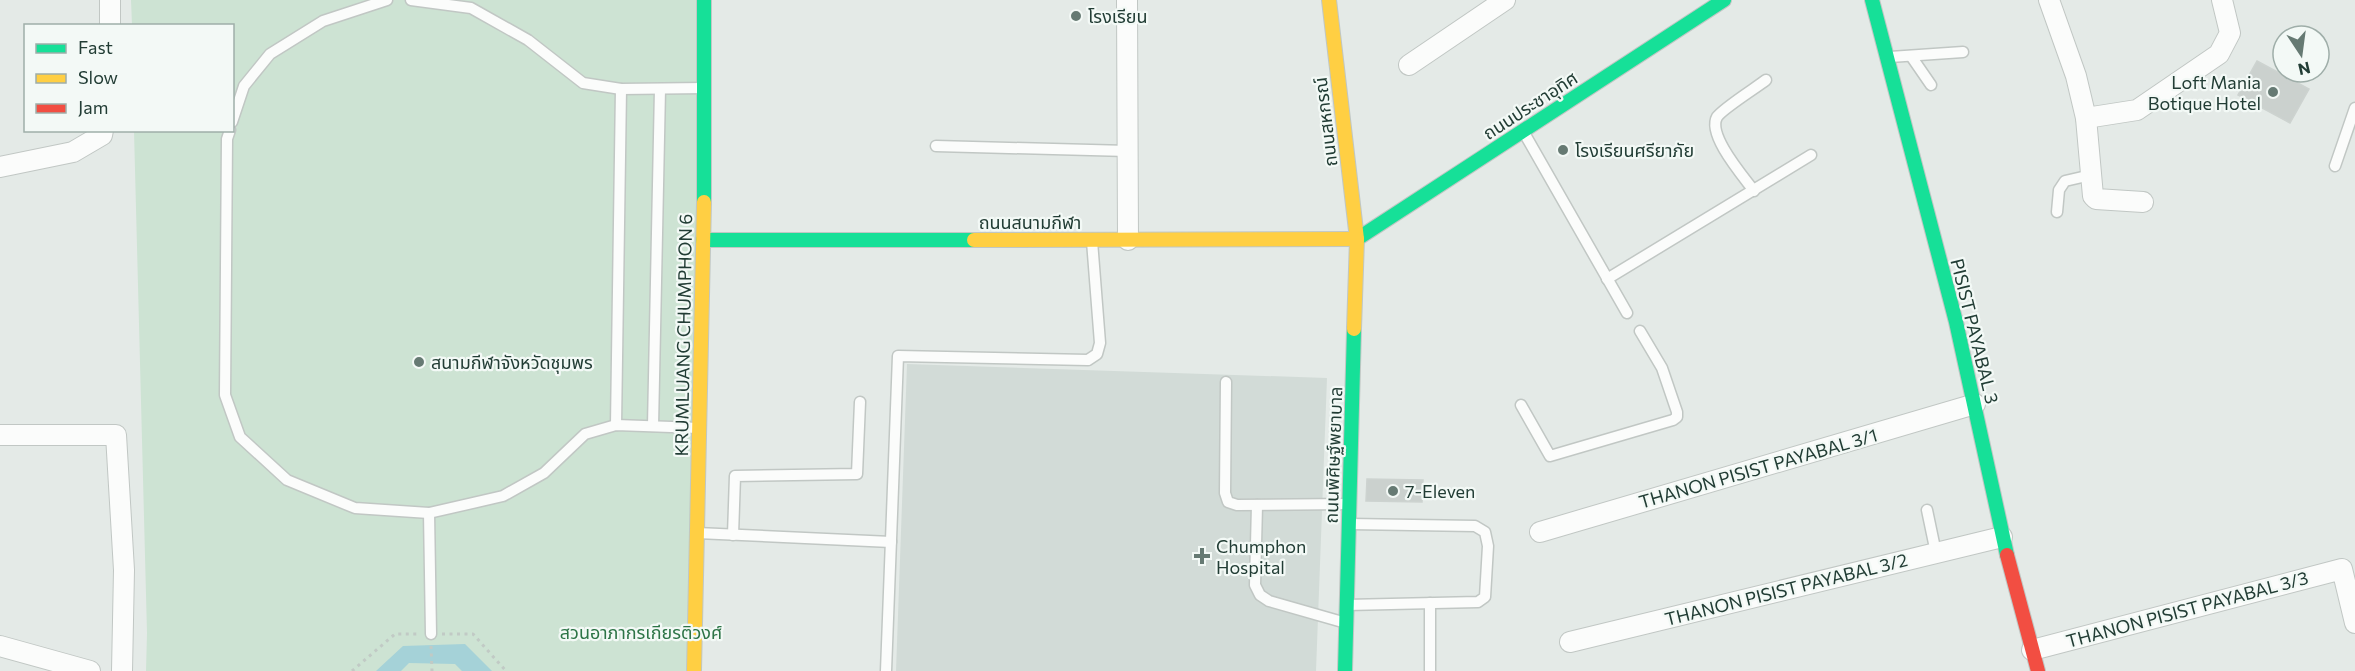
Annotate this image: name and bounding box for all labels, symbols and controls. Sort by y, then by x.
place label: โรงเรียน [1088,5,1147,27]
marker: โรงเรียน [1069,9,1083,23]
legend [24,24,234,132]
north arrow [2271,24,2331,84]
text: Fast [78,36,113,58]
text: N [2297,58,2312,80]
text: Slow [78,66,118,88]
street label: ถนนประชาอุทิศ [1479,66,1582,145]
place label: Loft Mania Botique Hotel [2148,71,2261,114]
street label: ถนนสหกรณ์ [1309,76,1341,168]
marker: Loft Mania Botique Hotel [2266,85,2280,99]
text: Jam [78,96,108,118]
place label: โรงเรียนศรียาภัย [1575,139,1694,161]
marker: โรงเรียนศรียาภัย [1556,143,1570,157]
street label: ถนนสนามกีฬา [979,211,1081,233]
street label: KRUMLUANG CHUMPHON 6 [670,213,696,457]
street label: PISIST PAYABAL 3 [1946,256,2004,406]
place label: สนามกีฬาจังหวัดชุมพร [431,351,593,374]
marker: สนามกีฬาจังหวัดชุมพร [412,355,426,369]
street label: ถนนพิศิษฐ์พยาบาล [1320,386,1346,524]
street label: THANON PISIST PAYABAL 3/1 [1636,423,1880,513]
place label: 7-Eleven [1405,480,1475,502]
marker: 7-Eleven [1386,484,1400,498]
place label: Chumphon Hospital [1216,535,1306,578]
marker: Chumphon Hospital [1193,547,1211,565]
street label: THANON PISIST PAYABAL 3/2 [1662,548,1910,630]
street label: THANON PISIST PAYABAL 3/3 [2064,566,2310,652]
park label: สวนอาภากรเกียรติวงศ์ [560,621,722,643]

